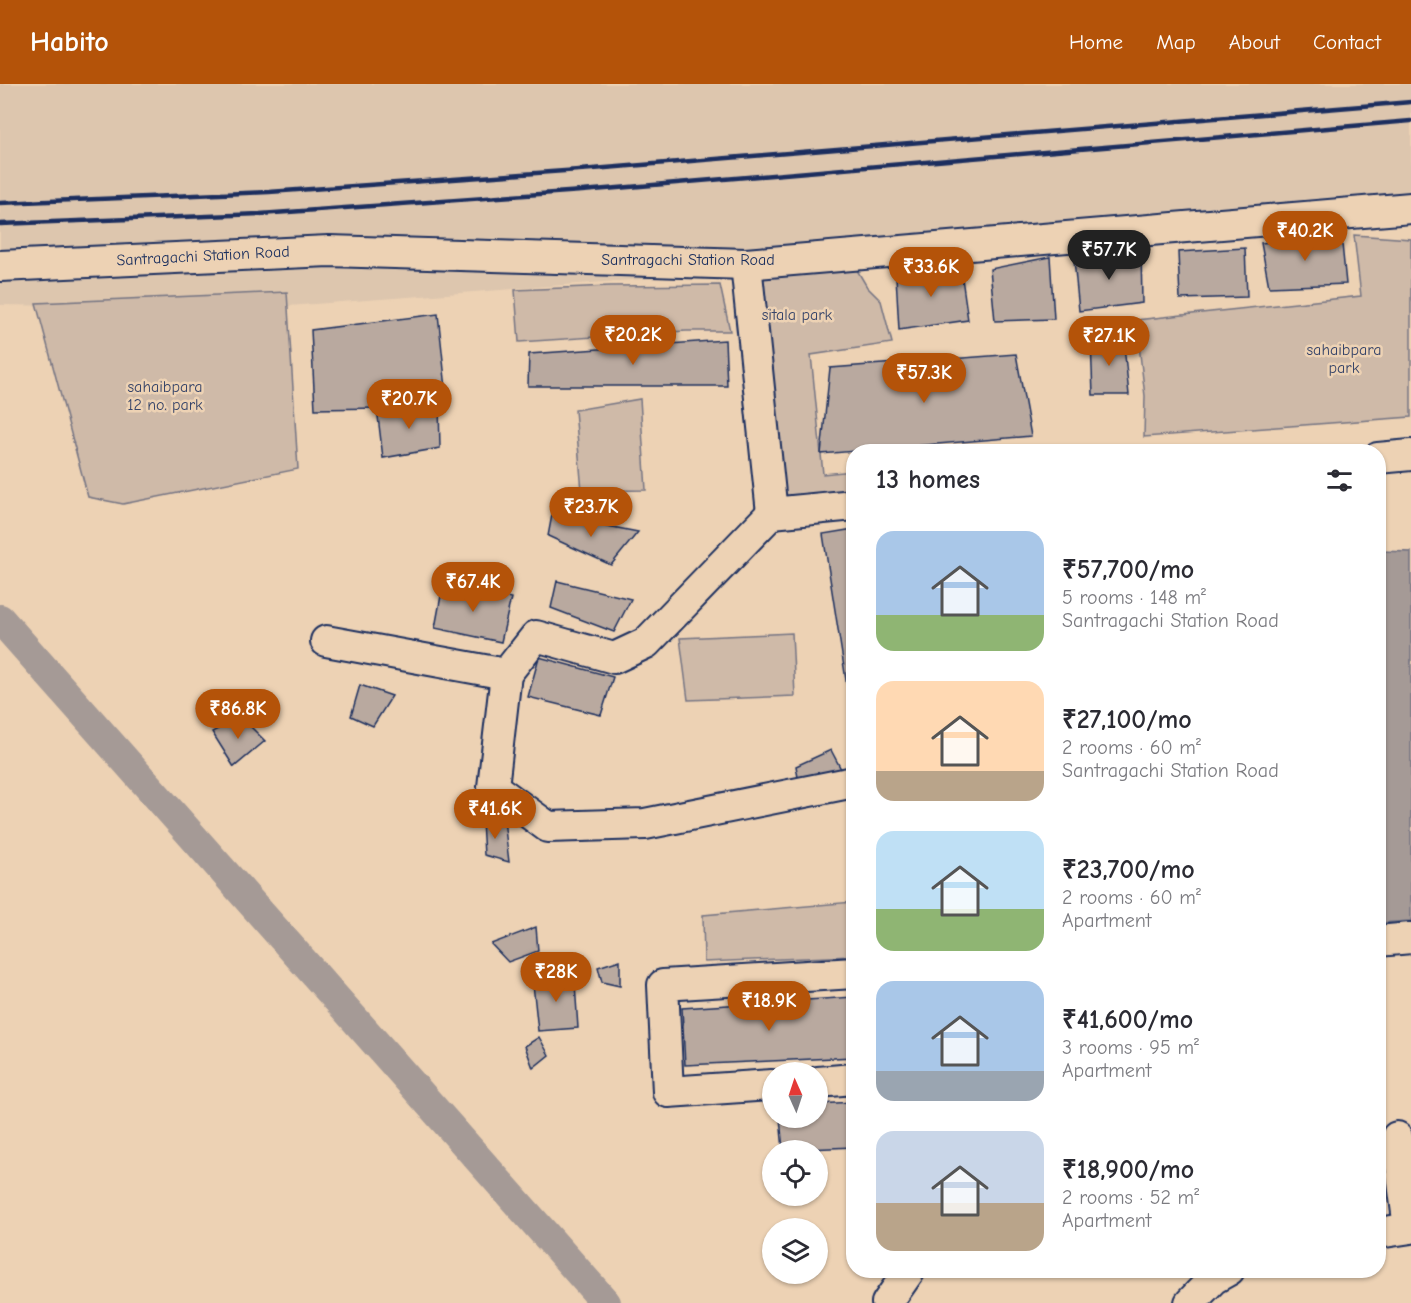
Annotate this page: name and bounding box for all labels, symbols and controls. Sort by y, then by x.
text: Habito [30,26,109,58]
text: Home [1069,30,1123,54]
text: Map [1156,30,1196,54]
text: About [1229,30,1280,54]
text: Contact [1313,30,1381,54]
pin: ₹40.2K [1256,211,1354,262]
text: ₹40.2K [1276,219,1334,242]
pin: ₹57.7K [1060,230,1158,281]
text: ₹57.7K [1082,238,1136,261]
street label: Santragachi Station Road [116,242,290,270]
pin: ₹33.6K [882,247,980,298]
street label: Santragachi Station Road [601,251,775,269]
text: ₹33.6K [903,255,959,278]
park label: sitala park [762,306,833,324]
pin: ₹20.2K [584,315,682,366]
pin: ₹27.1K [1060,316,1158,367]
text: ₹20.2K [604,323,662,346]
text: ₹27.1K [1083,324,1135,347]
park label: sahaibpara park [1307,341,1381,377]
pin: ₹57.3K [875,353,973,404]
text: ₹57.3K [896,361,952,384]
park label: sahaibpara 12 no. park [127,378,203,414]
pin: ₹20.7K [360,379,458,430]
text: ₹20.7K [381,387,437,410]
icon: filters [1323,464,1356,497]
text: 13 homes [876,465,980,495]
pin: ₹23.7K [542,487,640,538]
text: ₹23.7K [563,495,619,518]
icon: home [924,555,996,627]
text: ₹57,700/mo [1062,555,1194,585]
pin: ₹67.4K [424,562,522,613]
text: ₹67.4K [445,570,501,593]
text: 5 rooms · 148 m² [1062,586,1206,609]
text: Santragachi Station Road [1062,609,1279,632]
pin: ₹86.8K [189,689,287,740]
text: ₹86.8K [209,697,267,720]
icon: home [924,705,996,777]
text: ₹27,100/mo [1062,705,1192,735]
text: 2 rooms · 60 m² [1062,736,1201,759]
text: Santragachi Station Road [1062,759,1279,782]
pin: ₹41.6K [446,789,544,840]
text: ₹41.6K [468,797,522,820]
icon: home [924,855,996,927]
text: ₹23,700/mo [1062,855,1195,885]
text: 2 rooms · 60 m² [1062,886,1201,909]
text: Apartment [1062,909,1152,932]
pin: ₹28K [520,952,592,1003]
text: ₹28K [535,960,577,983]
pin: ₹18.9K [720,981,818,1032]
text: ₹18.9K [742,989,796,1012]
icon: home [924,1005,996,1077]
text: ₹41,600/mo [1062,1005,1193,1035]
text: 3 rooms · 95 m² [1062,1036,1199,1059]
text: Apartment [1062,1059,1152,1082]
north arrow [762,1062,828,1128]
map controls [762,1062,828,1284]
button: locate [762,1140,828,1206]
icon: home [924,1155,996,1227]
text: ₹18,900/mo [1062,1155,1194,1185]
text: 2 rooms · 52 m² [1062,1186,1199,1209]
text: Apartment [1062,1209,1152,1232]
button: layers [762,1218,828,1284]

